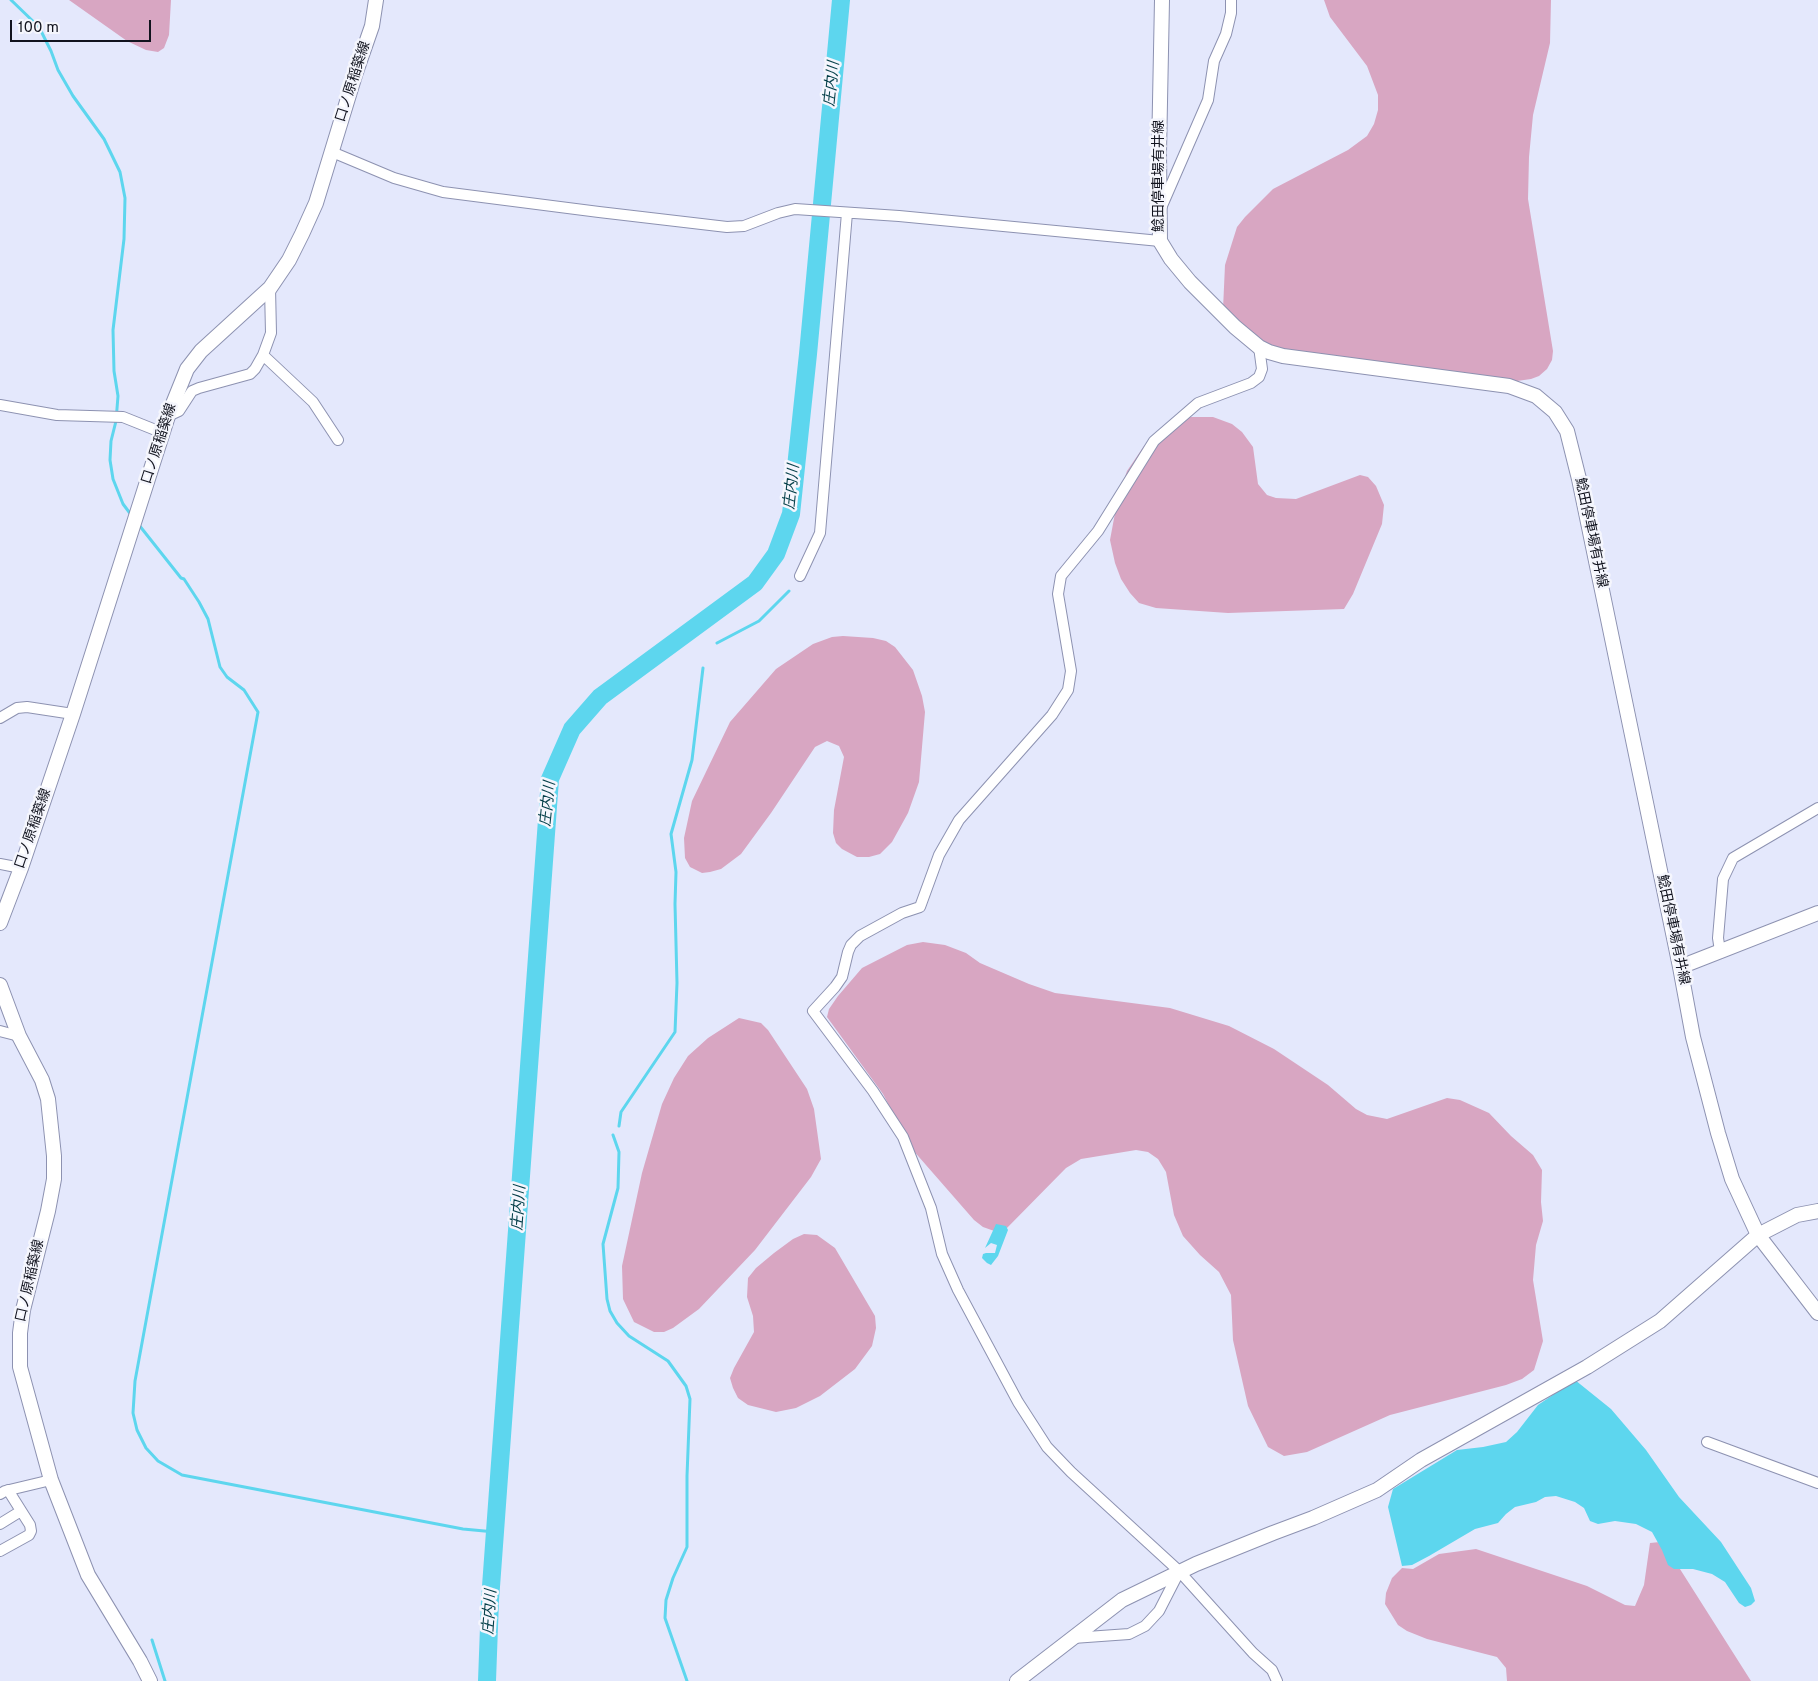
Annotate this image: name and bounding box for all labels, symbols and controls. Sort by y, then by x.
scale bar [12,10,154,42]
text: 100 m [18,19,59,38]
street label: 口ノ原稲築線 [333,39,375,125]
water label: 庄内川 [822,61,844,107]
street label: 鯰田停車場有井線 [1152,120,1168,232]
street label: 口ノ原稲築線 [139,401,181,487]
water label: 庄内川 [782,464,804,510]
street label: 鯰田停車場有井線 [1570,476,1610,590]
water label: 庄内川 [538,781,560,827]
street label: 口ノ原稲築線 [12,787,56,871]
street label: 鯰田停車場有井線 [1652,873,1692,987]
water label: 庄内川 [509,1185,531,1231]
street label: 口ノ原稲築線 [13,1238,49,1324]
water label: 庄内川 [480,1589,502,1635]

